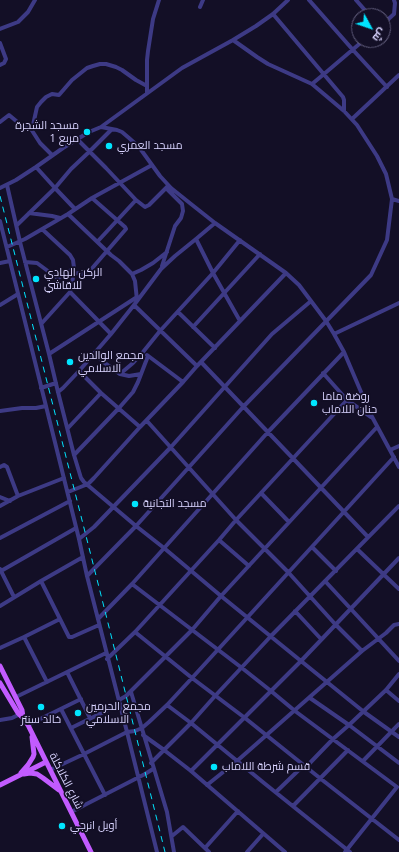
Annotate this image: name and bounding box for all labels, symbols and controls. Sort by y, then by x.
north arrow [351,8,391,48]
text: ش [370,25,390,46]
place label: مسجد الشجرة مربع 1 [15,119,79,145]
marker: مسجد الشجرة مربع 1 [82,127,92,137]
place label: مسجد العمري [117,139,182,153]
marker: مسجد العمري [104,141,114,151]
place label: الركن الهادي للاقاشي [44,266,102,292]
marker: الركن الهادي للاقاشي [31,274,41,284]
place label: مجمع الوالدين الاسلامي [78,349,144,375]
marker: مجمع الوالدين الاسلامي [65,357,75,367]
place label: روضة ماما حنان اللاماب [322,390,377,416]
marker: روضة ماما حنان اللاماب [309,398,319,408]
place label: مسجد التجانية [143,497,207,511]
marker: مسجد التجانية [130,499,140,509]
place label: مجمع الحرمين الاسلامي [86,700,151,726]
marker: خالد سنتر [36,702,46,712]
marker: مجمع الحرمين الاسلامي [73,708,83,718]
place label: خالد سنتر [21,713,61,727]
street label: شارع الكلاكلة [46,751,86,811]
place label: قسم شرطة اللاماب [222,760,310,774]
marker: قسم شرطة اللاماب [209,762,219,772]
place label: أويل انرجي [70,819,117,833]
marker: أويل انرجي [57,821,67,831]

